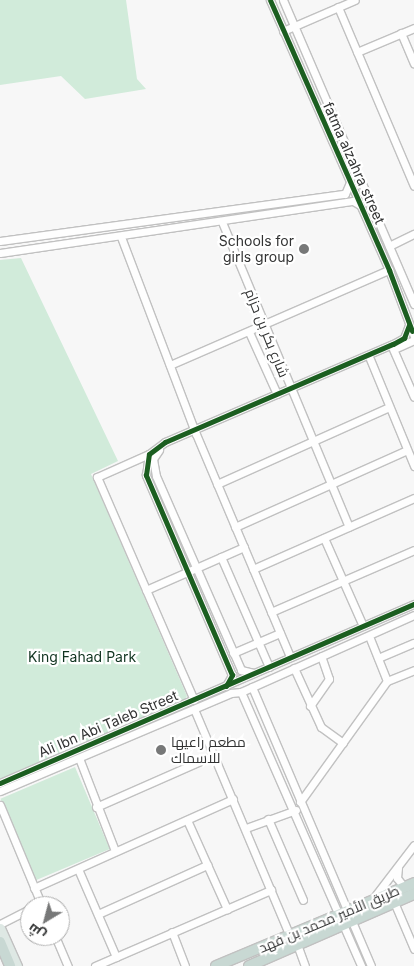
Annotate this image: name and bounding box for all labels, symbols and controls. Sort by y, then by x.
street label: fatma alzahra street [320,99,388,227]
place label: Schools for girls group [219,233,294,266]
marker: Schools for girls group [298,243,310,255]
street label: شارع بكر بن حزام [242,286,292,380]
park label: King Fahad Park [28,649,136,665]
street label: Ali Ibn Abi Taleb Street [36,687,180,761]
place label: مطعم راعيها للاسماك [171,734,246,766]
marker: مطعم راعيها للاسماك [155,744,167,756]
street label: طريق الأمير محمد بن فهد [256,882,402,956]
north arrow [20,896,70,946]
text: ش [24,920,49,945]

